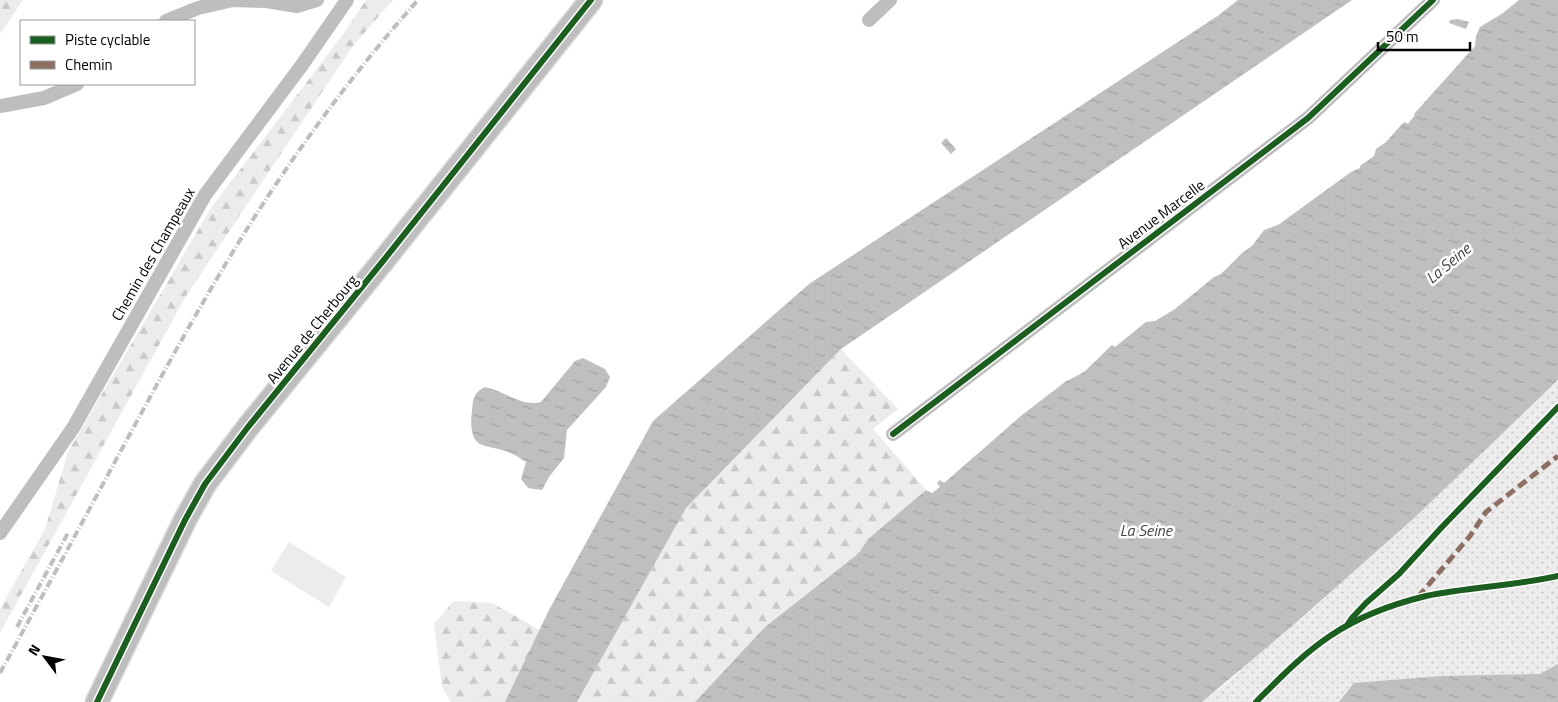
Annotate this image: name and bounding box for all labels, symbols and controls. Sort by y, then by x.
legend [20,20,195,85]
scale bar [1378,20,1470,52]
text: 50 m [1386,25,1419,48]
text: Piste cyclable [65,28,150,51]
text: Chemin [65,53,113,76]
street label: Avenue Marcelle [1113,174,1209,254]
street label: Chemin des Champeaux [105,183,201,325]
water label: La Seine [1420,236,1477,289]
street label: Avenue de Cherbourg [261,269,363,389]
water label: La Seine [1120,518,1174,542]
north arrow [20,632,70,682]
text: N [22,640,45,660]

